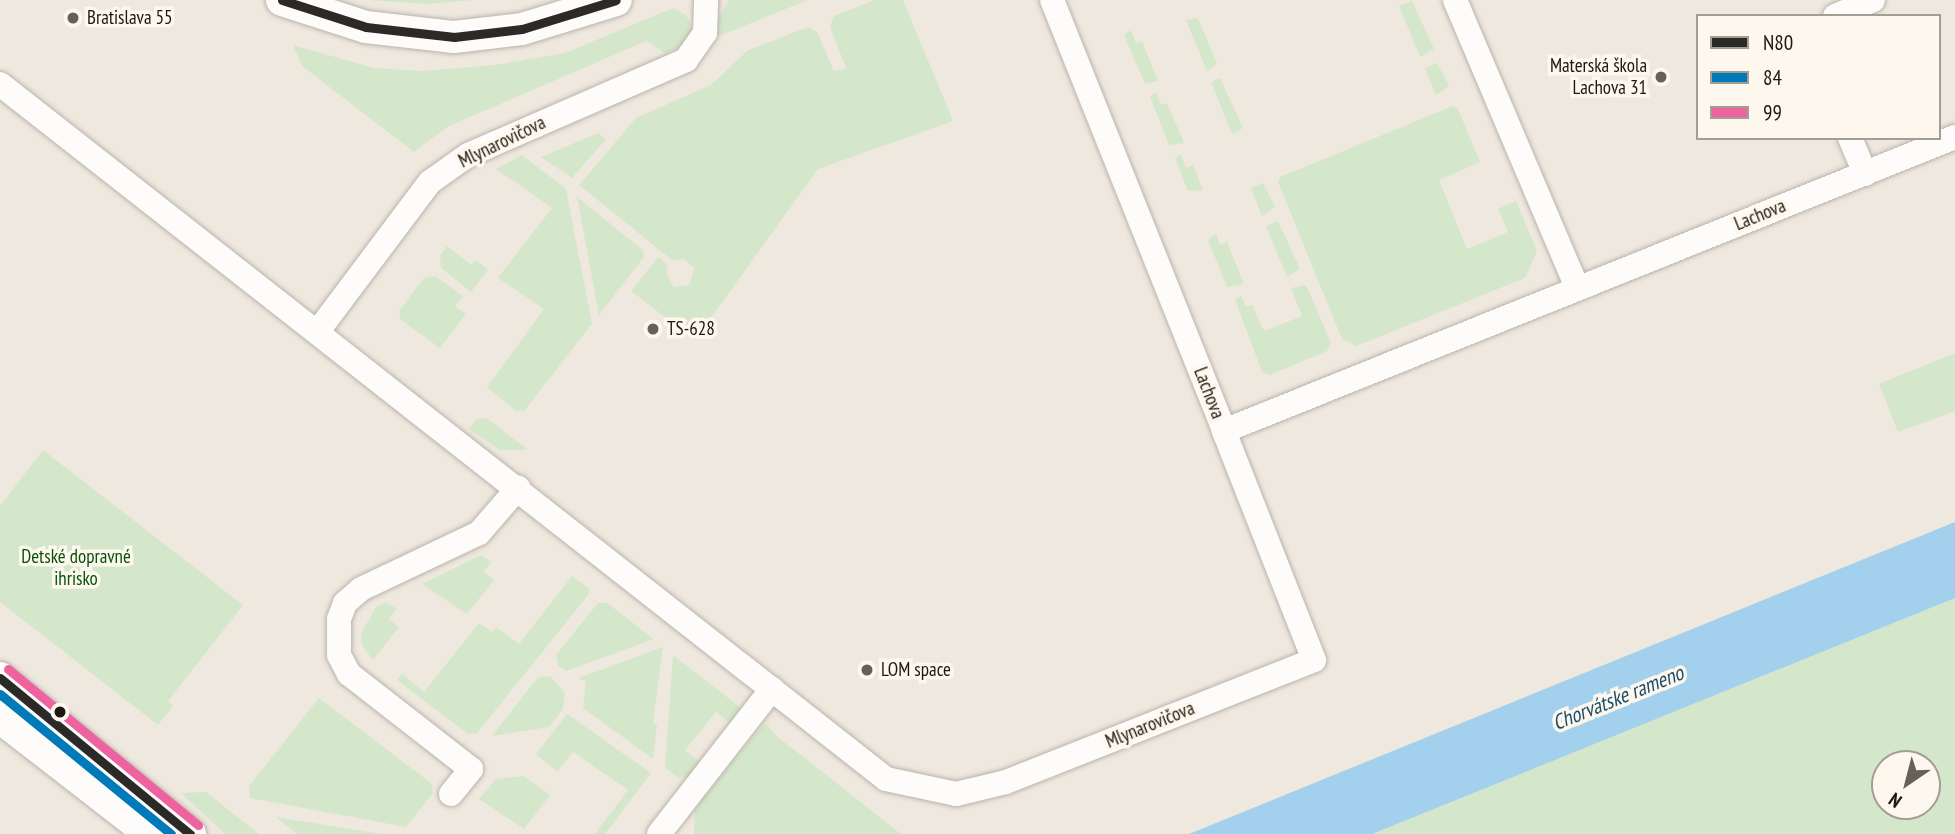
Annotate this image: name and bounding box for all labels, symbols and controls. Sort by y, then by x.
place label: Bratislava 55 [87,7,173,29]
marker: Bratislava 55 [65,10,81,26]
legend [1696,14,1941,140]
text: N80 [1763,29,1793,56]
place label: Materská škola Lachova 31 [1550,55,1647,99]
text: 84 [1763,64,1782,91]
marker: Materská škola Lachova 31 [1653,69,1669,85]
text: 99 [1763,99,1782,126]
street label: Mlynarovičova [455,111,549,173]
street label: Lachova [1731,194,1789,236]
place label: TS-628 [667,318,715,340]
marker: TS-628 [645,321,661,337]
street label: Lachova [1189,364,1229,422]
park label: Detské dopravné ihrisko [21,546,131,590]
place label: LOM space [881,659,951,681]
water label: Chorvátske rameno [1549,660,1687,736]
marker: LOM space [859,662,875,678]
street label: Mlynarovičova [1102,697,1198,753]
unlabelled marker [53,705,67,719]
north arrow [1871,750,1941,820]
text: N [1884,788,1906,813]

